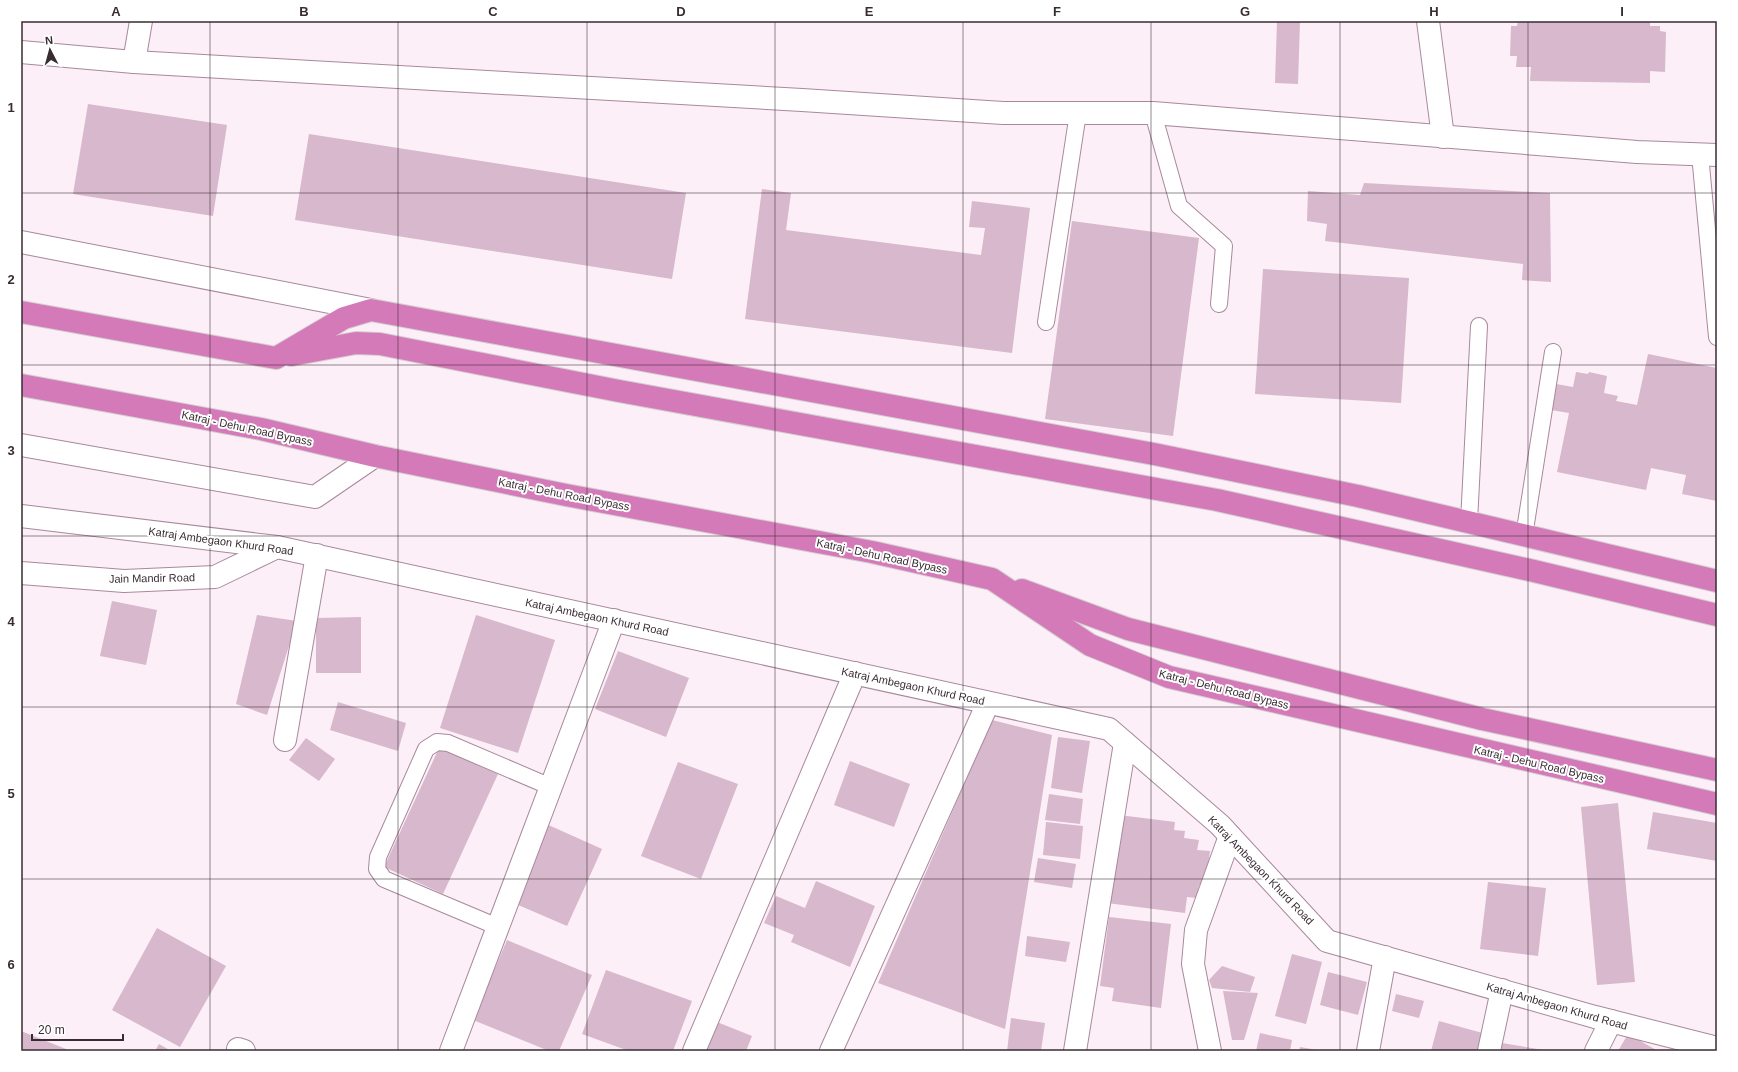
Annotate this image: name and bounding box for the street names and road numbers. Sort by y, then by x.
street label: Katraj - Dehu Road Bypass [181,408,314,448]
street label: Katraj - Dehu Road Bypass [497,475,631,513]
street label: Katraj Ambegaon Khurd Road [148,525,294,557]
street label: Katraj - Dehu Road Bypass [816,536,949,576]
street label: Jain Mandir Road [109,571,195,585]
street label: Katraj Ambegaon Khurd Road [524,596,670,638]
street label: Katraj Ambegaon Khurd Road [840,665,986,707]
street label: Katraj - Dehu Road Bypass [1158,667,1291,711]
street label: Katraj - Dehu Road Bypass [1473,743,1606,785]
street label: Katraj Ambegaon Khurd Road [1206,813,1316,927]
street label: Katraj Ambegaon Khurd Road [1485,980,1629,1032]

